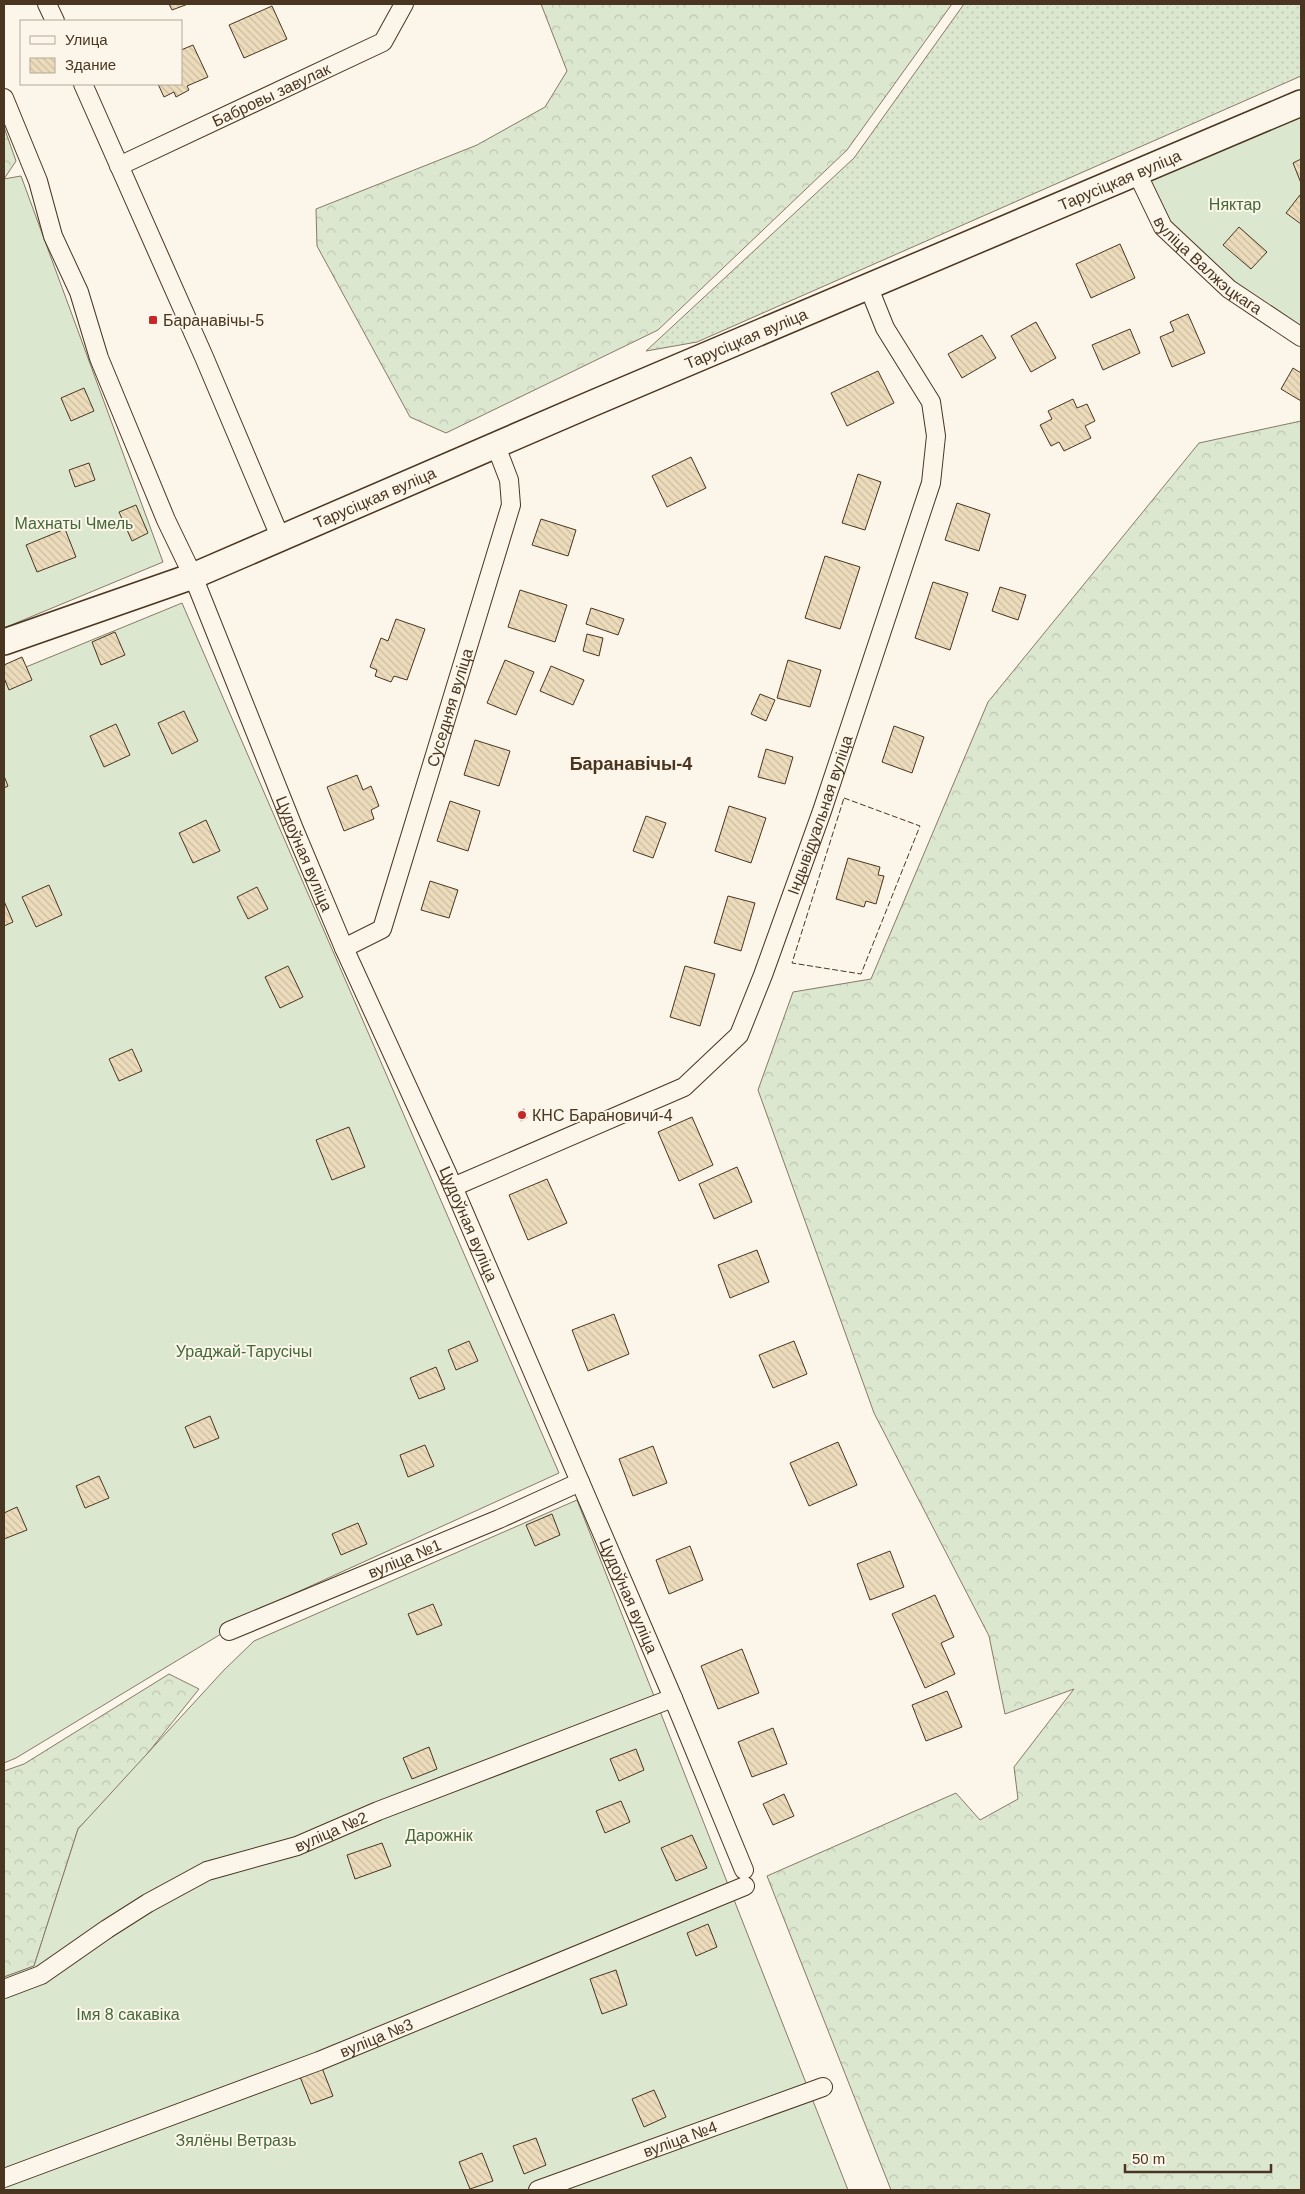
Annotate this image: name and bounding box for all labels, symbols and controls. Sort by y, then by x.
legend [20,20,182,85]
text: Улица [65,31,108,48]
text: Здание [65,56,116,73]
street label: Бабровы завулак [210,60,334,130]
street label: Тарусіцкая вуліца [1056,147,1184,214]
park label: Няктар [1209,196,1261,213]
street label: вуліца Валжэцкага [1150,214,1265,318]
street label: Тарусіцкая вуліца [682,305,810,372]
place label: Баранавічы-5 [163,312,264,329]
marker: Баранавічы-5 [147,314,159,326]
street label: Тарусіцкая вуліца [311,464,439,532]
park label: Махнаты Чмель [15,515,133,532]
street label: Суседняя вуліца [424,646,476,769]
street label: Індывідуальная вуліца [785,733,856,897]
district label: Баранавічы-4 [570,754,692,774]
street label: Цудоўная вуліца [273,794,336,914]
place label: КНС Барановичи-4 [532,1107,673,1124]
marker: КНС Барановичи-4 [516,1109,528,1121]
street label: Цудоўная вуліца [436,1164,501,1284]
park label: Ураджай-Тарусічы [176,1343,312,1360]
street label: вуліца №1 [366,1536,444,1581]
street label: Цудоўная вуліца [596,1536,661,1656]
street label: вуліца №2 [292,1809,370,1855]
park label: Дарожнік [405,1827,474,1844]
park label: Імя 8 сакавіка [76,2006,180,2023]
street label: вуліца №3 [338,2015,416,2060]
street label: вуліца №4 [641,2118,720,2160]
park label: Зялёны Ветразь [176,2132,297,2149]
scale bar [1125,2142,1271,2174]
text: 50 m [1132,2150,1165,2167]

